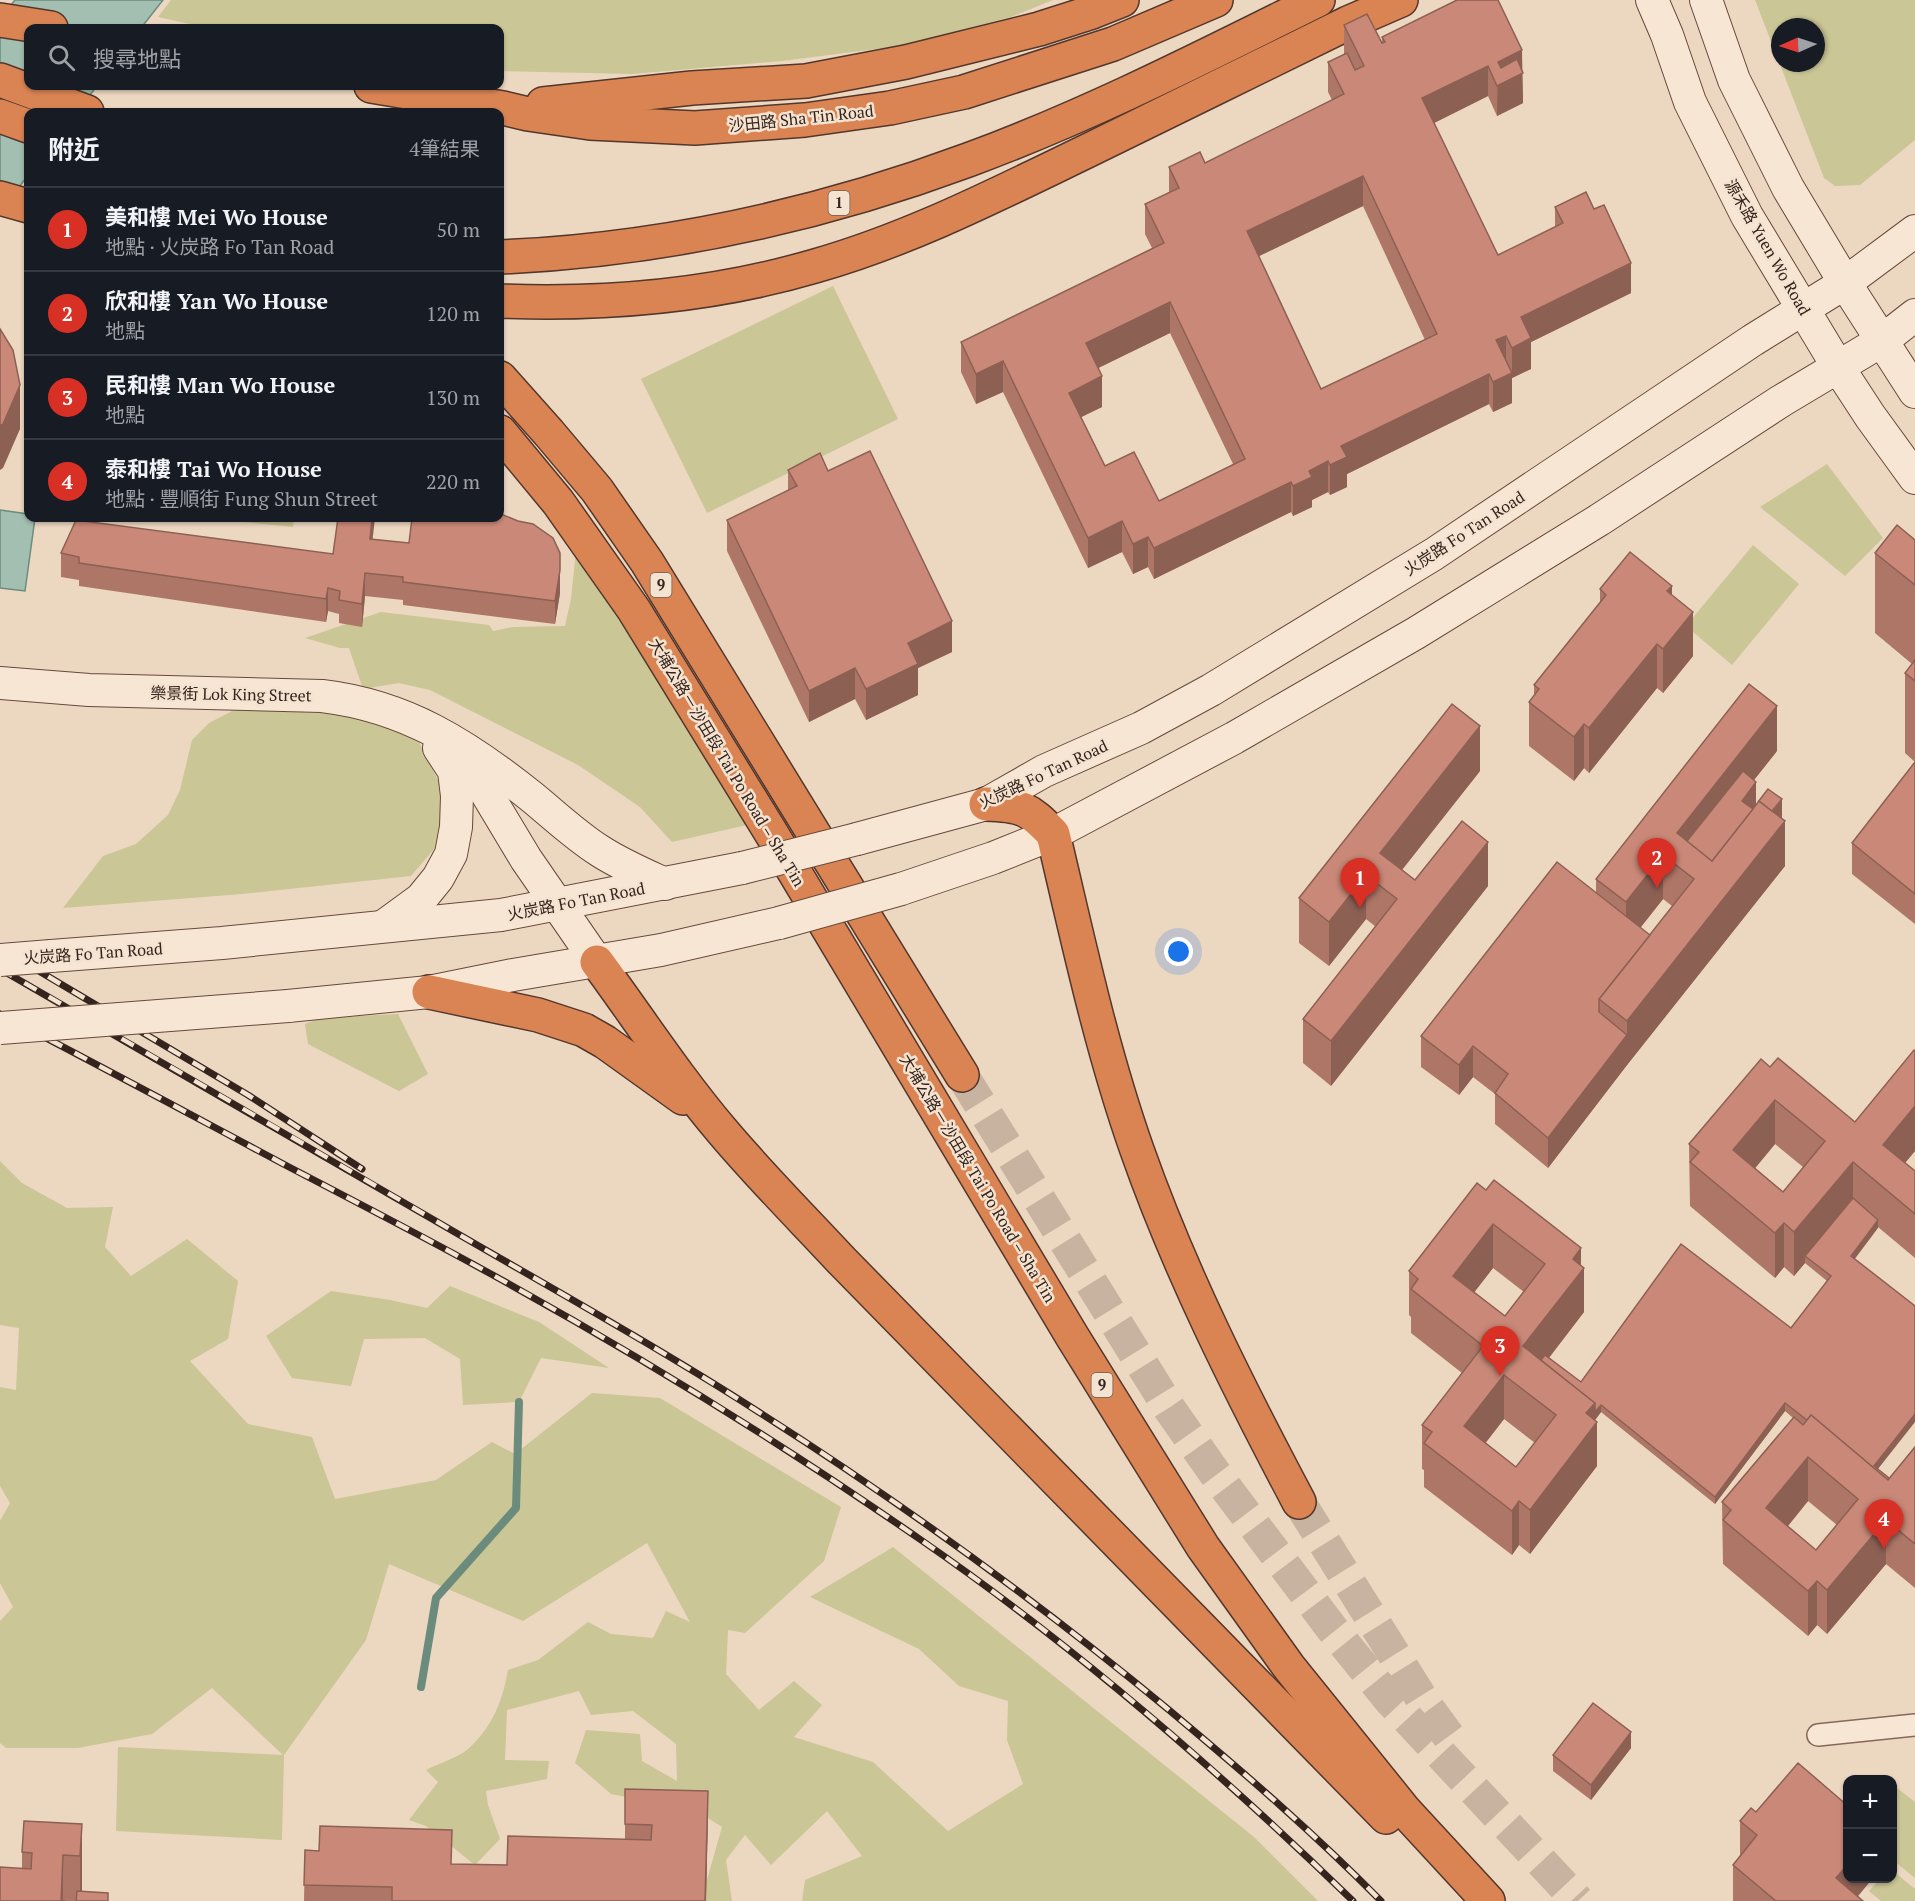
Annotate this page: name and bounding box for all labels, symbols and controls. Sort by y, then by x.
north arrow [1771,18,1825,72]
search box [24,24,504,90]
icon: search [45,41,78,74]
text: 搜尋地點 [93,44,181,73]
street label: 沙田路 Sha Tin Road [727,99,875,137]
text: 附近 [48,132,100,166]
text: 4筆結果 [409,135,480,162]
street label: 源禾路 Yuen Wo Road [1720,175,1816,319]
road number: 1 [828,191,850,215]
text: 美和樓 Mei Wo House [105,202,328,231]
text: 1 [62,216,73,243]
text: 50 m [437,216,480,243]
text: 地點 · 火炭路 Fo Tan Road [105,233,334,260]
text: 欣和樓 Yan Wo House [105,286,328,315]
text: 2 [62,300,73,327]
text: 120 m [426,300,480,327]
text: 地點 [105,317,145,344]
text: 民和樓 Man Wo House [105,370,335,399]
text: 3 [62,384,73,411]
text: 130 m [426,384,480,411]
text: 地點 [105,401,145,428]
text: 泰和樓 Tai Wo House [105,454,322,483]
text: 4 [62,468,73,495]
text: 220 m [426,468,480,495]
text: 地點 · 豐順街 Fung Shun Street [105,485,378,512]
street label: 火炭路 Fo Tan Road [1399,486,1529,580]
road number: 9 [650,573,672,597]
street label: 大埔公路－沙田段 Tai Po Road – Sha Tin [644,634,810,891]
street label: 樂景街 Lok King Street [150,682,312,706]
street label: 火炭路 Fo Tan Road [975,734,1111,814]
pin: 2 [1638,838,1676,888]
pin: 1 [1340,858,1380,908]
street label: 火炭路 Fo Tan Road [505,877,647,925]
street label: 火炭路 Fo Tan Road [22,937,164,969]
your location [1164,937,1193,966]
street label: 大埔公路－沙田段 Tai Po Road – Sha Tin [895,1050,1061,1307]
pin: 3 [1480,1326,1520,1376]
road number: 9 [1092,1373,1112,1397]
pin: 4 [1864,1500,1904,1549]
map controls [1843,1775,1897,1883]
button: + [1843,1775,1897,1829]
button: − [1843,1829,1897,1883]

